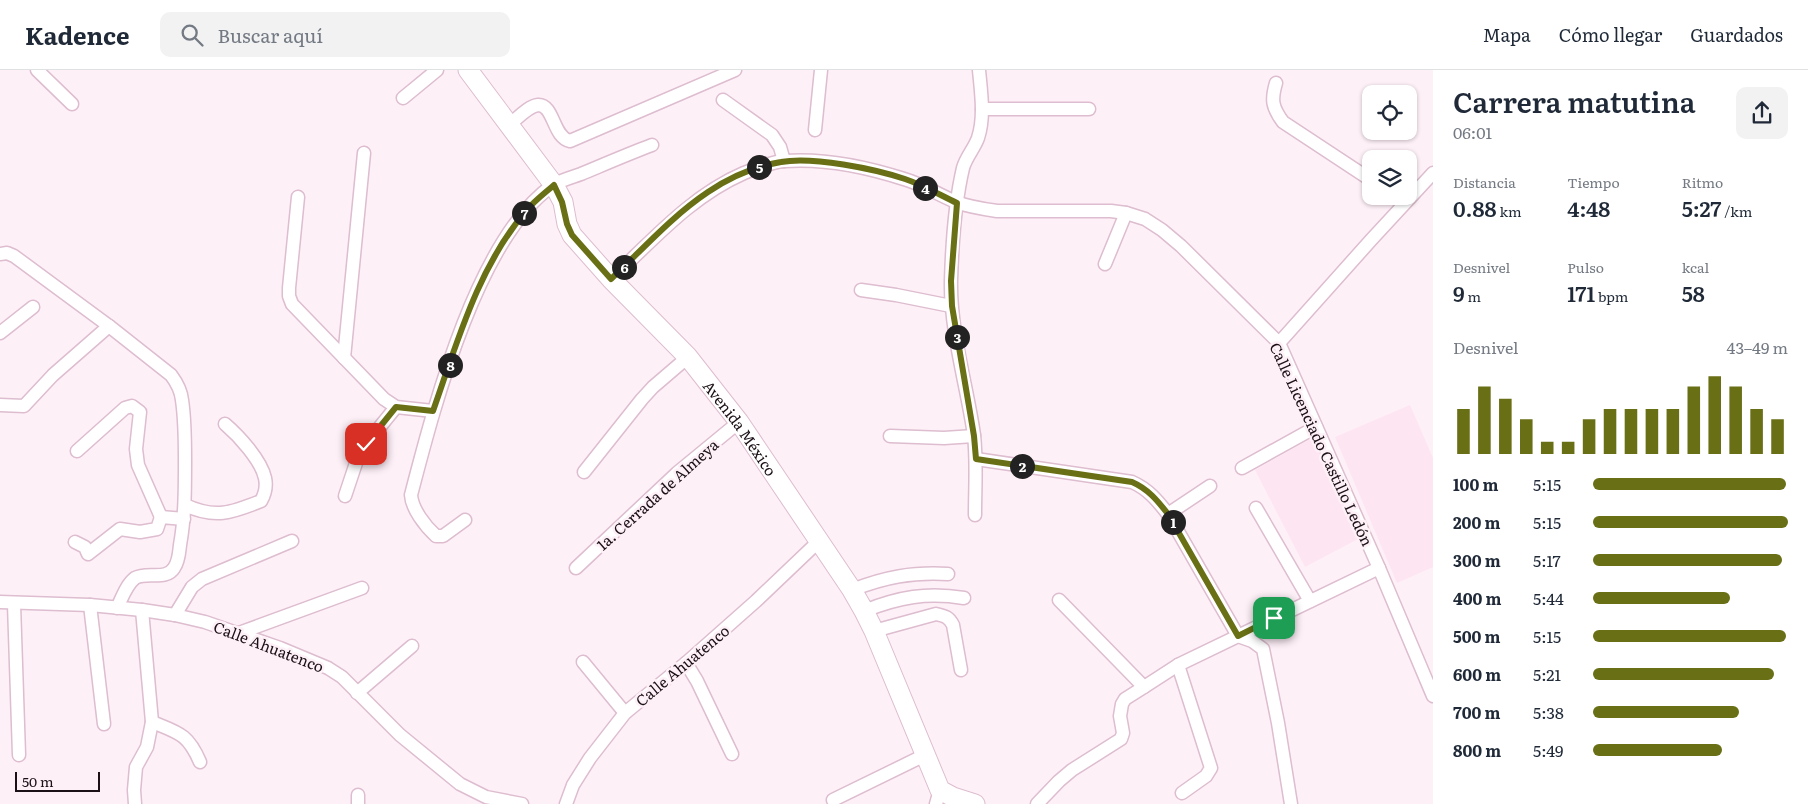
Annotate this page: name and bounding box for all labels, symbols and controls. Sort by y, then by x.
search box [160,12,510,57]
text: Kadence [25,17,130,52]
icon: search [178,21,206,49]
text: Buscar aquí [218,21,323,49]
text: Mapa [1483,21,1531,48]
text: Cómo llegar [1559,21,1662,48]
text: Guardados [1690,21,1783,48]
text: Carrera matutina [1453,80,1696,122]
map controls [1362,85,1417,205]
button: locate [1362,85,1417,140]
button: share [1736,87,1788,139]
text: 06:01 [1453,120,1492,144]
button: layers [1362,150,1417,205]
pin: 5 [746,154,772,180]
text: 5 [756,157,763,177]
text: Distancia [1453,172,1516,192]
text: Tiempo [1567,172,1620,192]
text: Ritmo [1682,172,1723,192]
pin: 4 [912,176,938,200]
text: 4 [921,178,930,198]
text: 0.88 [1453,192,1497,223]
text: 4:48 [1567,192,1610,223]
text: 5:27 [1682,192,1721,223]
pin: 7 [512,200,536,226]
text: km [1497,201,1521,221]
text: /km [1721,201,1752,221]
text: 7 [521,203,528,223]
pin: 6 [612,254,636,280]
text: 6 [620,257,629,277]
text: Desnivel [1453,257,1510,277]
text: Pulso [1567,257,1604,277]
text: kcal [1682,257,1709,277]
text: 9 [1453,277,1465,308]
text: 171 [1567,277,1595,308]
text: 58 [1682,277,1705,308]
text: m [1465,286,1481,306]
text: bpm [1595,286,1628,306]
pin: 3 [944,324,970,350]
text: 3 [954,327,961,347]
text: Desnivel [1453,335,1518,359]
text: 43–49 m [1727,335,1788,359]
street label: Calle Licenciado Castillo Ledón [1265,338,1379,550]
pin: 8 [438,352,462,378]
text: 8 [446,355,455,375]
street label: Avenida México [699,375,783,480]
pin [345,423,387,465]
icon: check [352,430,380,458]
street label: 1a. Cerrada de Almeya [591,432,724,555]
pin: 2 [1010,454,1034,478]
text: 2 [1019,456,1026,476]
text: 100 m [1453,472,1499,496]
text: 5:15 [1533,472,1561,496]
pin: 1 [1160,510,1186,534]
text: 200 m [1453,510,1500,534]
text: 5:15 [1533,510,1561,534]
text: 1 [1171,512,1176,532]
text: 300 m [1453,548,1501,572]
text: 5:17 [1533,548,1561,572]
text: 400 m [1453,586,1502,610]
text: 5:44 [1533,586,1564,610]
pin [1253,597,1295,639]
icon: arrive [1260,604,1288,632]
street label: Calle Ahuatenco [210,614,328,678]
street label: Calle Ahuatenco [630,619,734,711]
text: 500 m [1453,624,1501,648]
text: 5:15 [1533,624,1561,648]
text: 600 m [1453,662,1501,686]
text: 5:21 [1533,662,1561,686]
text: 700 m [1453,700,1501,724]
text: 5:38 [1533,700,1564,724]
text: 800 m [1453,738,1501,762]
text: 5:49 [1533,738,1563,762]
scale bar [15,769,100,792]
text: 50 m [22,771,54,791]

